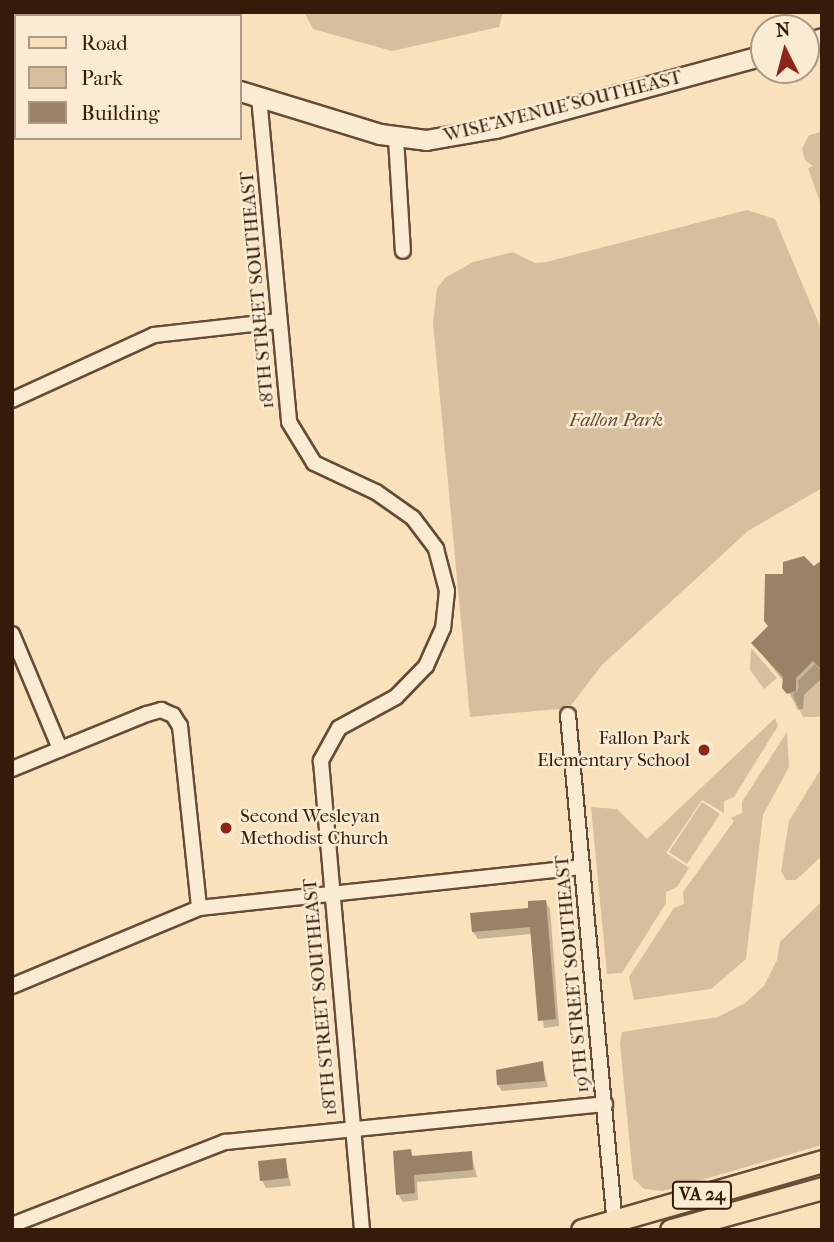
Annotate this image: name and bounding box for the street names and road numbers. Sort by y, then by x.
street label: WISE AVENUE SOUTHEAST [441,66,685,148]
street label: 18TH STREET SOUTHEAST [236,170,280,410]
street label: 19TH STREET SOUTHEAST [551,854,595,1094]
street label: 18TH STREET SOUTHEAST [299,877,343,1117]
road number: VA 24 [670,1180,734,1210]

